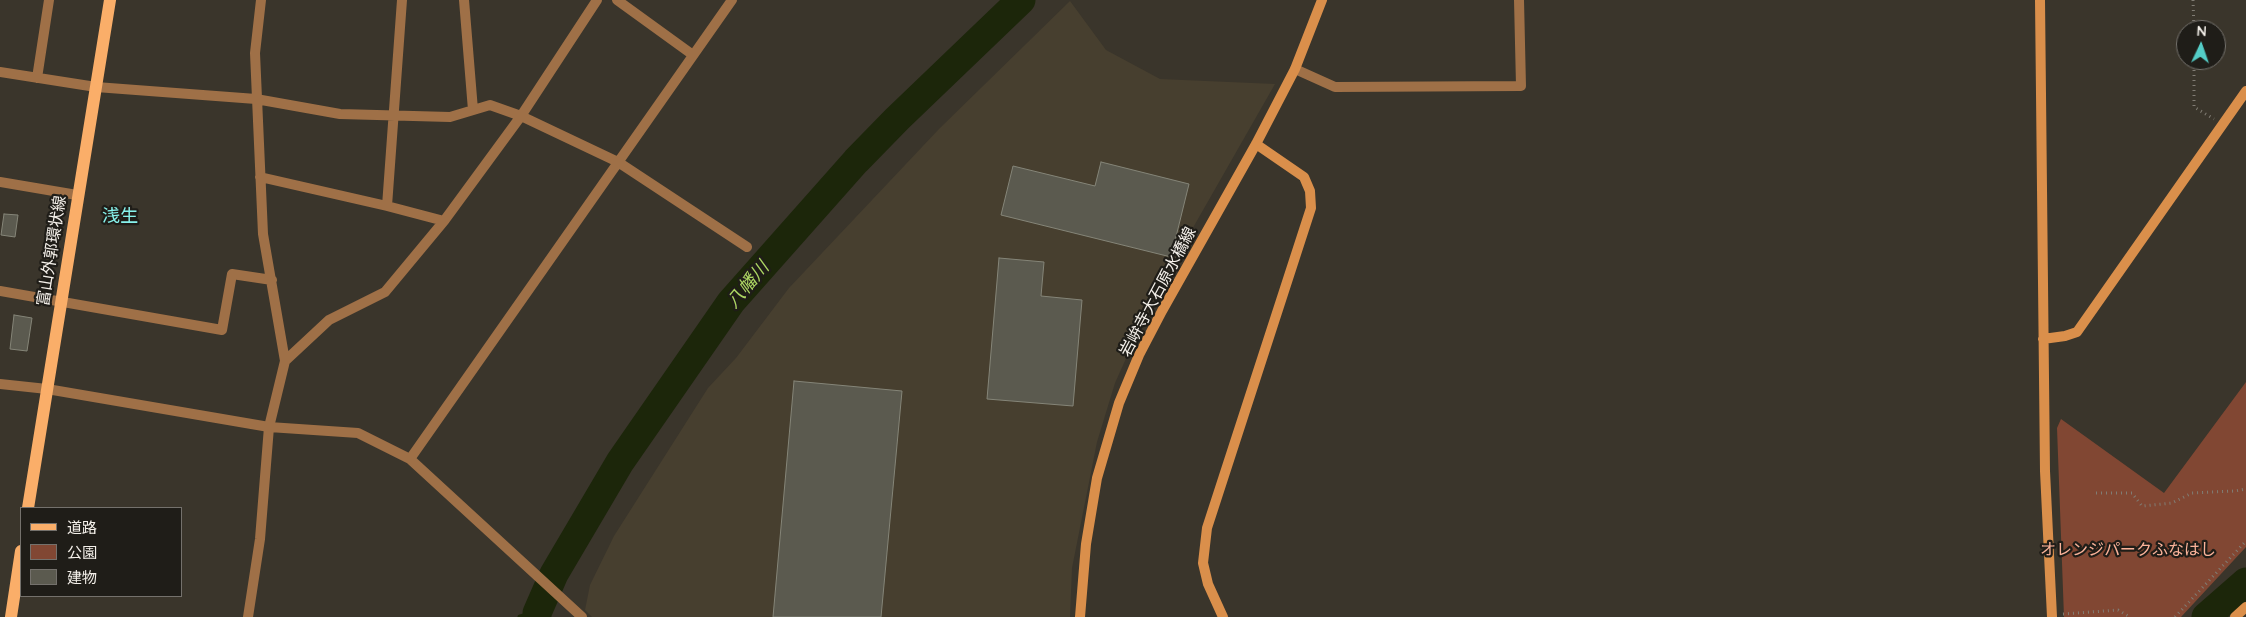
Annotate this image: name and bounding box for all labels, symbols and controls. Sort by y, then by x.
north arrow [2176,20,2226,70]
text: N [2196,22,2207,40]
street label: 富山外郭環状線 [34,194,70,308]
district label: 浅生 [102,206,138,228]
street label: 岩峅寺大石原水橋線 [1116,224,1200,360]
water label: 八幡川 [722,257,774,313]
legend [20,507,182,597]
text: 道路 [67,518,97,537]
park label: オレンジパークふなはし [2040,540,2216,560]
text: 公園 [67,543,97,562]
text: 建物 [67,568,97,587]

